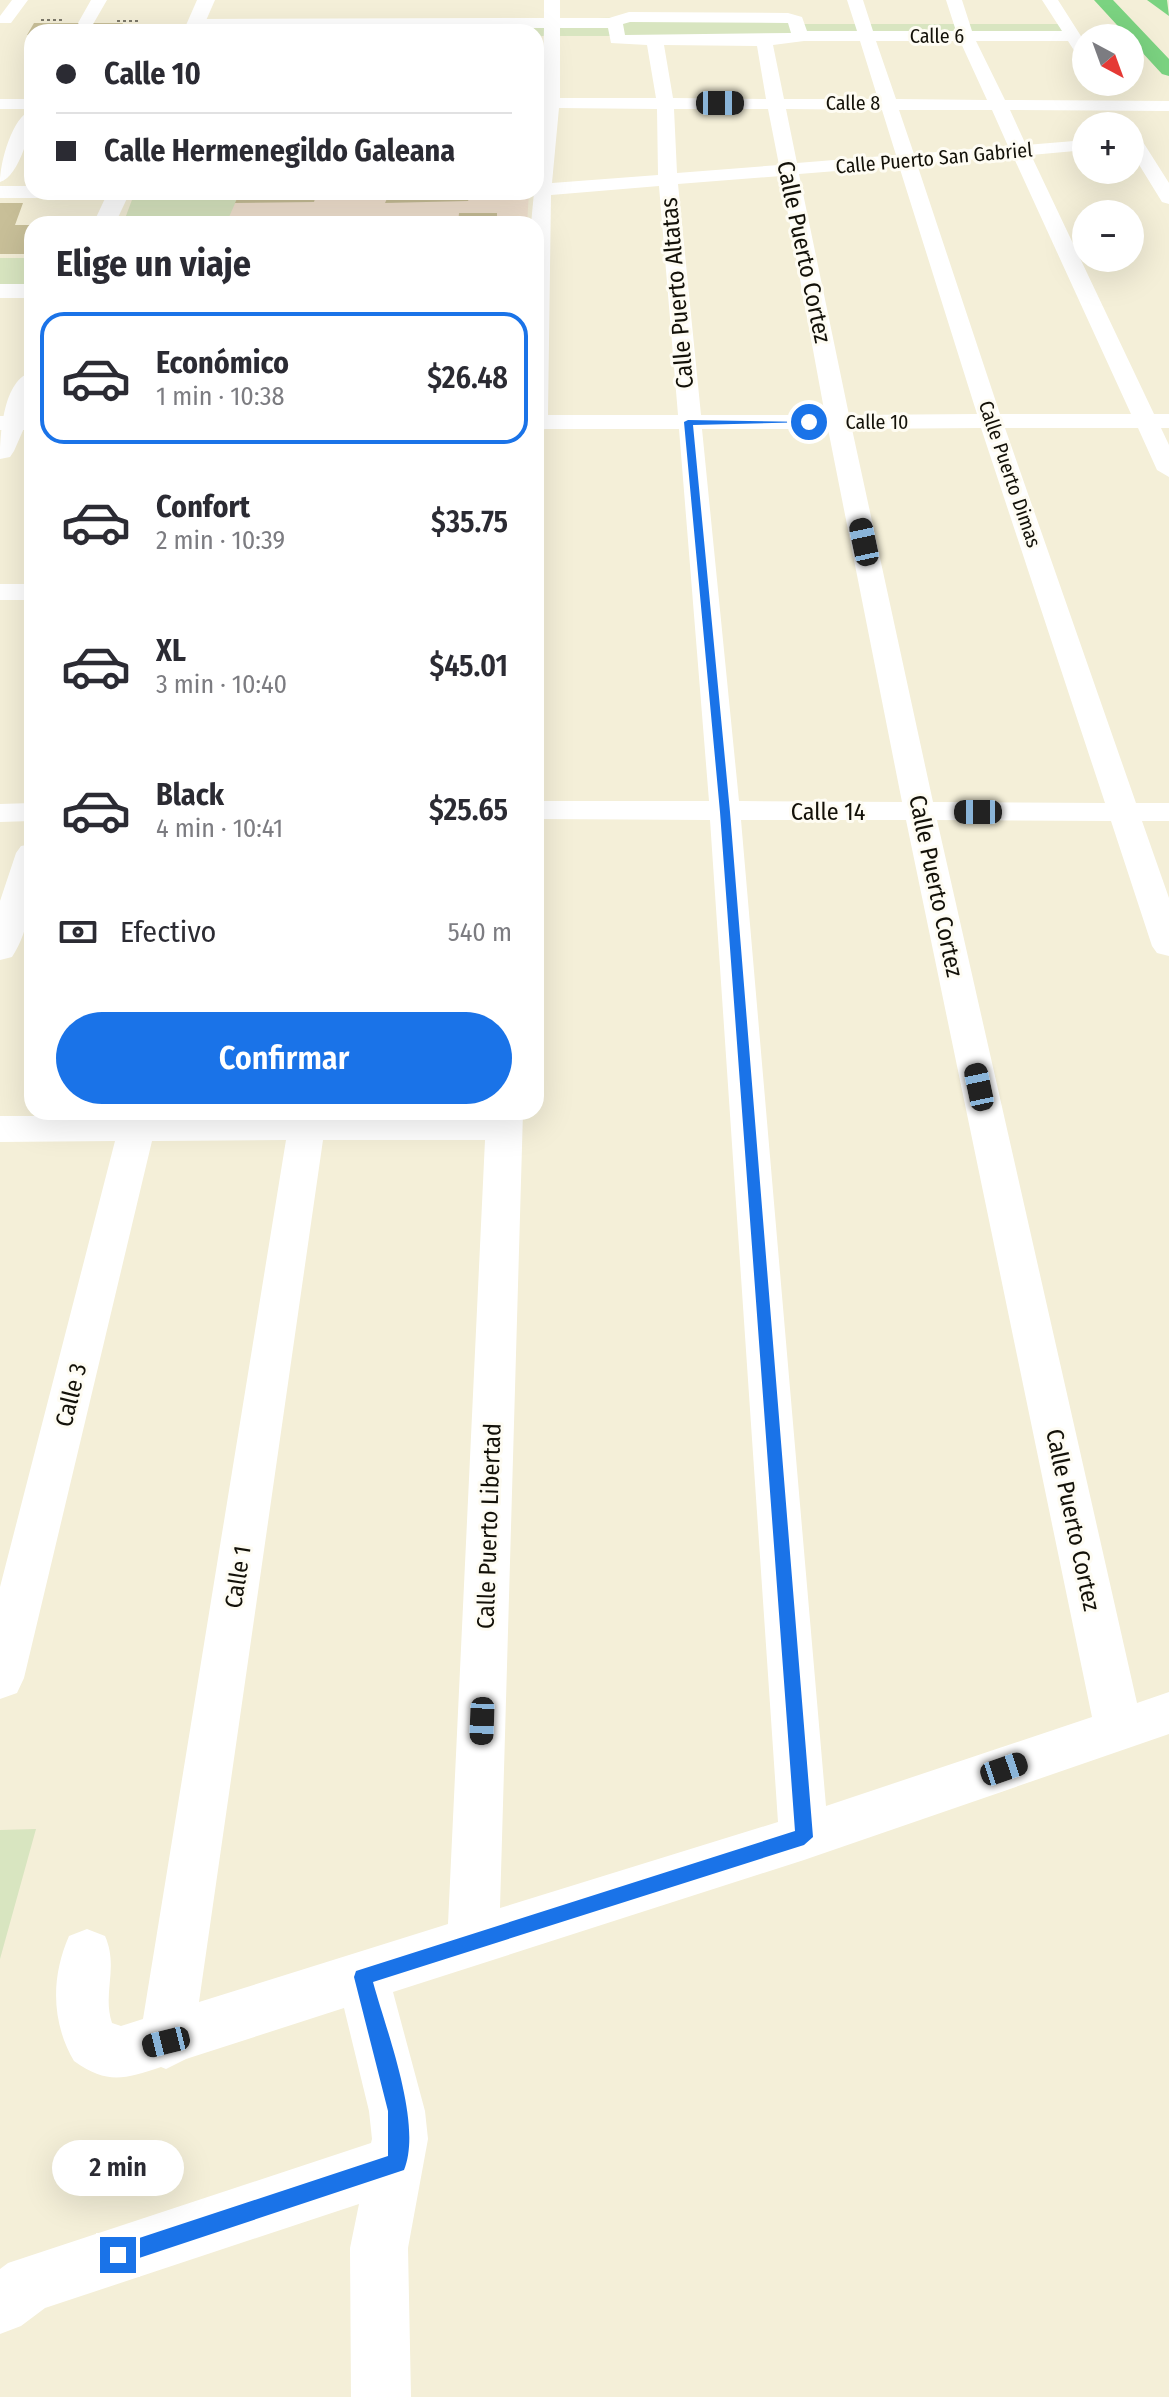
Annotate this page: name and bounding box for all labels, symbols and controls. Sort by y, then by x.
street label: Calle 6 [910,24,964,48]
north arrow [1072,24,1144,96]
map controls [1072,24,1144,272]
text: Calle 10 [104,56,201,92]
car [696,91,744,115]
street label: Calle 8 [826,91,880,115]
button: + [1072,112,1144,184]
text: Calle Hermenegildo Galeana [104,133,455,169]
street label: Calle Puerto San Gabriel [835,137,1033,179]
street label: Calle Puerto Cortez [771,158,837,346]
street label: Calle Puerto Altatas [655,196,699,390]
button: − [1072,200,1144,272]
text: Elige un viaje [56,242,251,286]
icon: car [60,342,132,414]
text: Económico [156,345,289,381]
text: $26.48 [427,360,508,396]
text: 1 min · 10:38 [156,381,284,412]
street label: Calle Puerto Dimas [974,397,1046,551]
route start [791,404,827,440]
street label: Calle 10 [846,410,908,434]
icon: car [60,486,132,558]
text: Confort [156,489,250,525]
text: $35.75 [431,504,508,540]
car [847,516,881,568]
text: 2 min · 10:39 [156,525,285,556]
icon: car [60,630,132,702]
text: XL [156,633,186,669]
text: $45.01 [429,648,508,684]
text: 3 min · 10:40 [156,669,287,700]
icon: car [60,774,132,846]
text: Black [156,777,224,813]
text: $25.65 [429,792,508,828]
street label: Calle Puerto Cortez [903,792,969,980]
street label: Calle 14 [791,798,865,826]
car [954,800,1002,824]
text: 4 min · 10:41 [156,813,283,844]
icon: cash [56,910,100,954]
text: Efectivo [120,914,216,950]
text: 540 m [448,917,512,948]
button: Confirmar [56,1012,512,1104]
car [962,1061,996,1113]
street label: Calle 3 [50,1360,92,1430]
street label: Calle Puerto Libertad [471,1423,507,1629]
street label: Calle Puerto Cortez [1040,1426,1106,1614]
street label: Calle 1 [219,1544,257,1610]
car [469,1697,495,1745]
car [977,1750,1031,1788]
car [140,2025,192,2059]
callout: 2 min [52,2139,184,2195]
text: 2 min [89,2152,147,2183]
route end [100,2237,136,2273]

